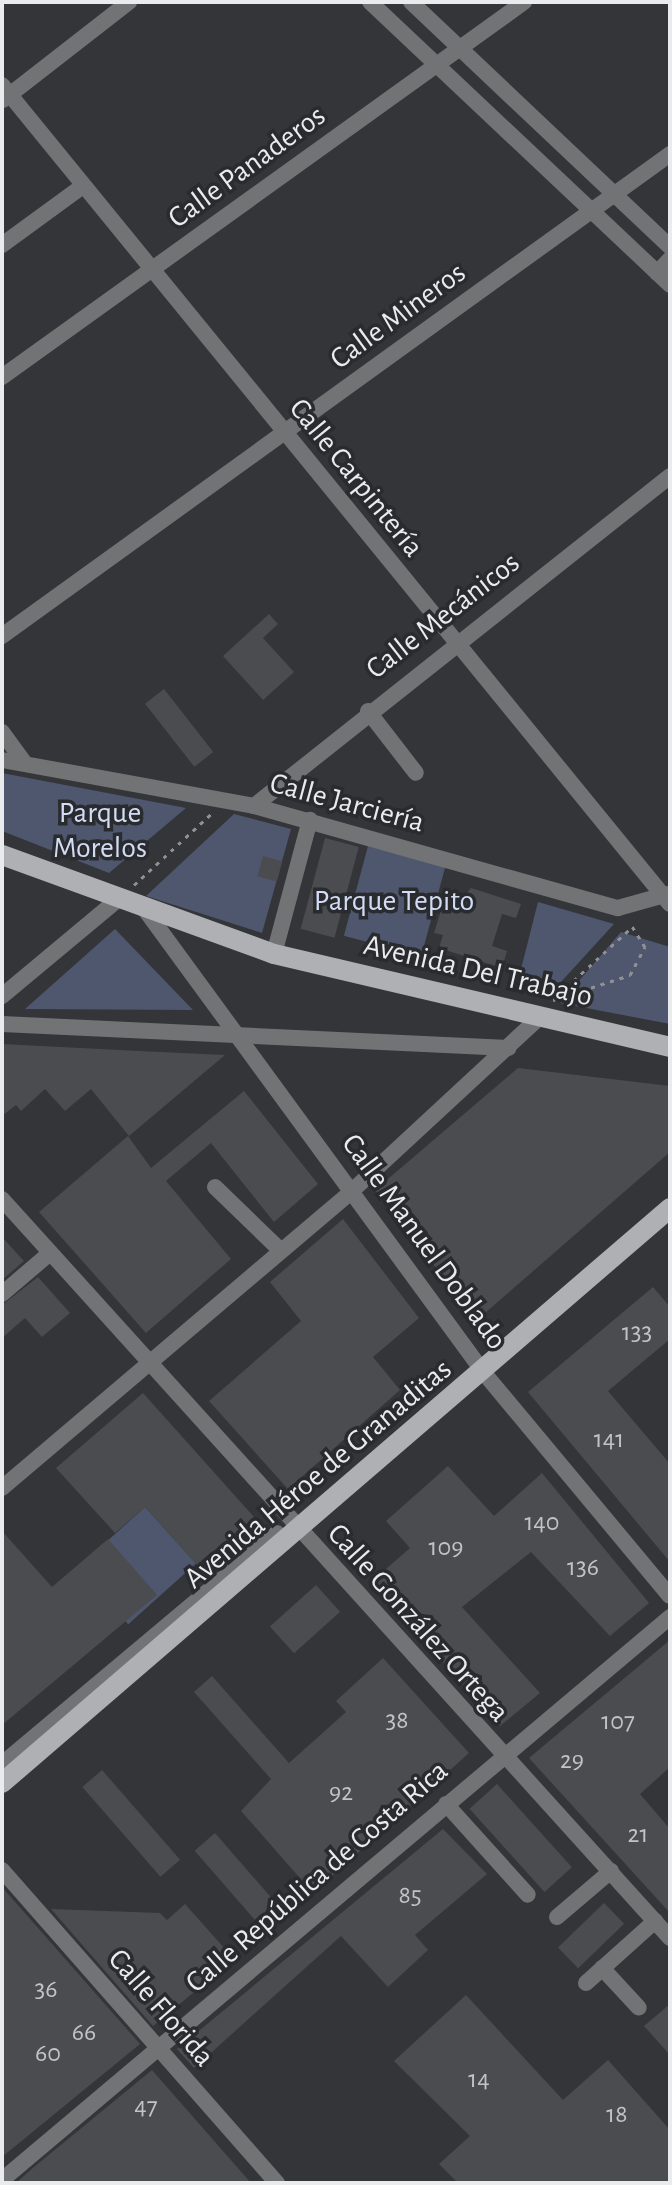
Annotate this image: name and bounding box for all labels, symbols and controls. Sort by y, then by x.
street label: Calle Panaderos [161,98,333,236]
street label: Calle Mineros [323,255,473,377]
street label: Calle Carpintería [281,391,431,565]
street label: Calle Mecánicos [359,545,527,687]
street label: Calle Jarciería [266,765,428,841]
park label: Parque Morelos [53,795,147,866]
park label: Parque Tepito [314,883,474,919]
street label: Avenida Del Trabajo [360,927,596,1015]
street label: Calle Manuel Doblado [334,1127,514,1357]
house number: 133 [622,1317,652,1349]
street label: Avenida Héroe de Granaditas [177,1352,459,1596]
house number: 141 [594,1424,624,1456]
house number: 140 [524,1507,560,1539]
street label: Calle González Ortega [319,1516,517,1730]
house number: 109 [429,1532,463,1564]
house number: 136 [567,1552,599,1584]
house number: 38 [385,1705,409,1737]
house number: 107 [601,1706,635,1738]
house number: 29 [560,1745,584,1777]
street label: Calle República de Costa Rica [179,1753,455,2001]
house number: 92 [329,1777,353,1809]
house number: 21 [628,1819,648,1851]
house number: 85 [398,1880,422,1912]
street label: Calle Florida [100,1942,222,2074]
house number: 36 [35,1974,57,2006]
house number: 66 [72,2017,96,2049]
house number: 60 [35,2038,61,2070]
house number: 14 [468,2064,490,2096]
house number: 47 [134,2091,158,2123]
house number: 18 [606,2099,628,2131]

